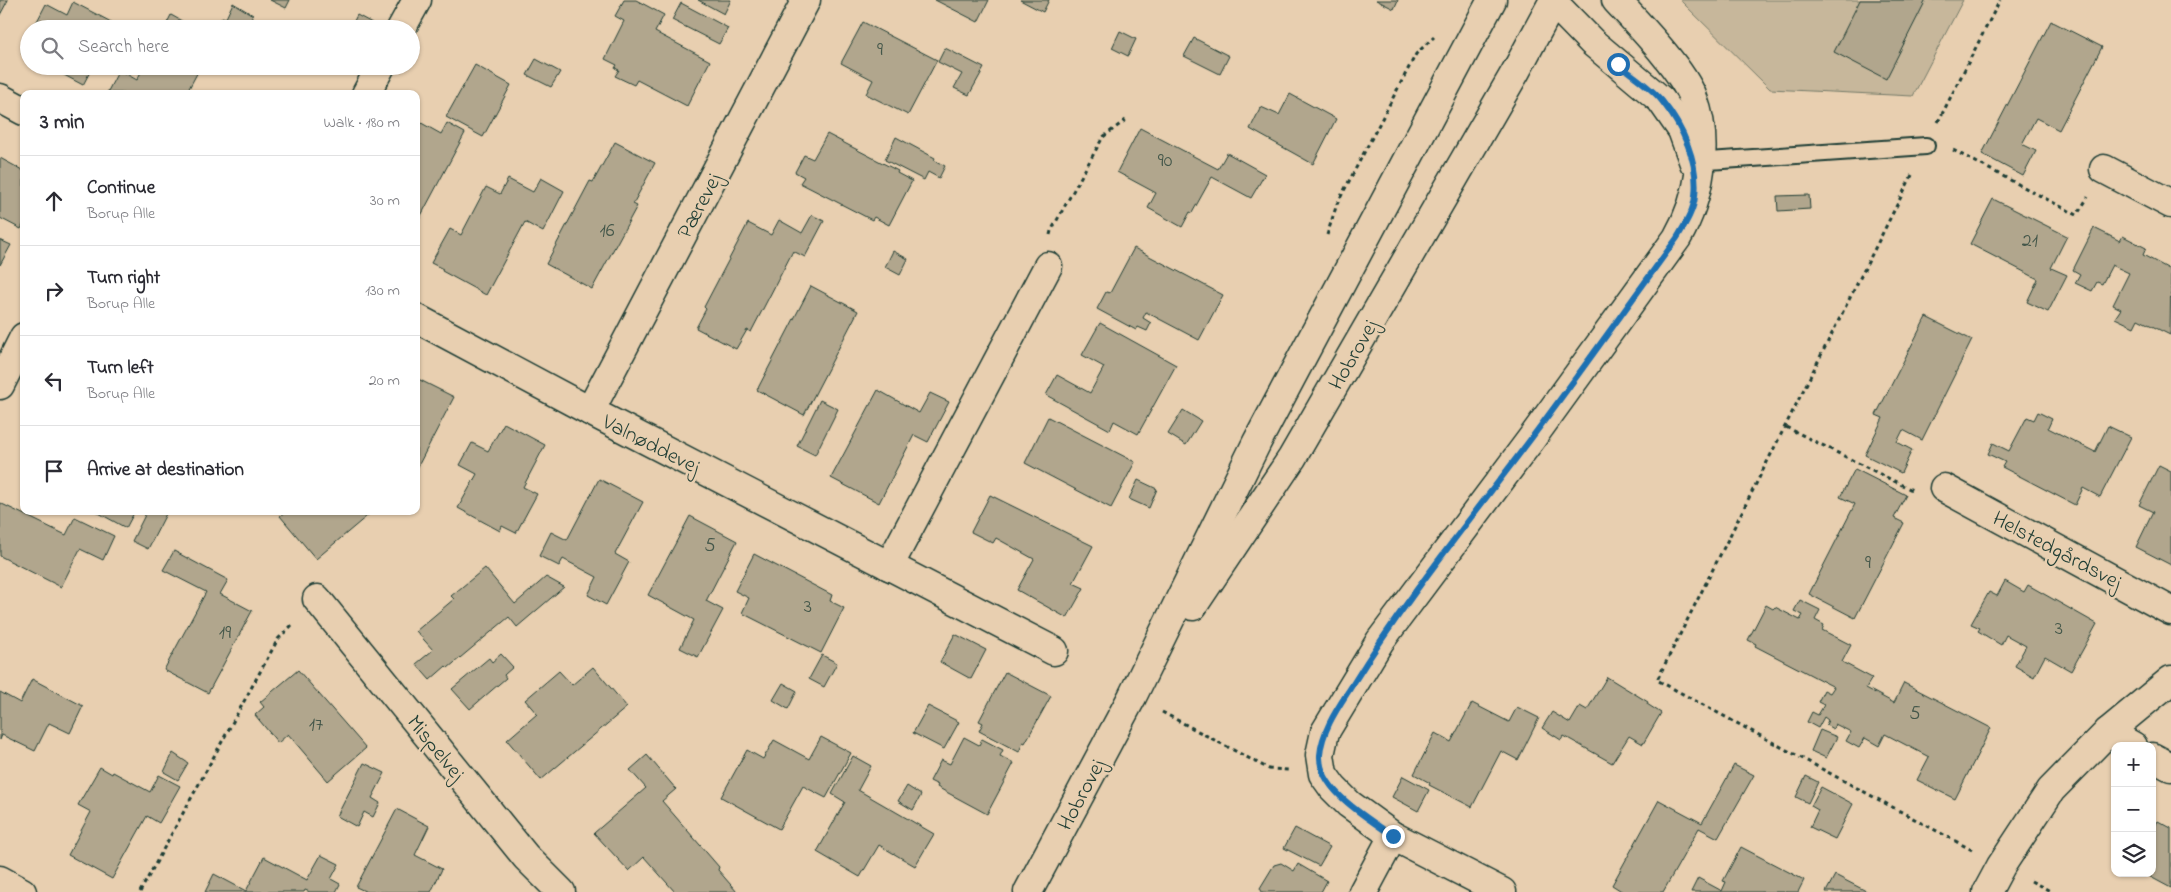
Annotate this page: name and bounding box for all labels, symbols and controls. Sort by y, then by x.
search box [20,20,420,75]
icon: search [38,34,66,62]
text: Search here [78,34,169,61]
house number: 9 [877,36,883,65]
route start [1607,53,1630,76]
text: 3 min [40,108,84,138]
text: Walk · 180 m [323,111,400,135]
house number: 90 [1158,147,1173,176]
street label: Pærevej [670,167,731,245]
text: Continue [87,175,155,202]
icon: ahead [40,187,68,215]
text: 30 m [370,189,400,213]
text: Borup Alle [87,202,155,226]
house number: 16 [599,217,615,246]
house number: 21 [2022,227,2038,256]
text: Turn right [87,265,160,292]
icon: right [40,277,68,305]
text: 130 m [365,279,400,303]
text: Borup Alle [87,292,155,316]
street label: Hobrovej [1322,314,1388,397]
text: Turn left [87,355,154,382]
icon: left [40,367,68,395]
text: 20 m [369,369,400,393]
text: Borup Alle [87,382,155,406]
street label: Valnøddevej [595,407,706,484]
icon: arrive [40,457,68,485]
text: Arrive at destination [87,457,244,484]
street label: Helstedgårdsvej [1986,504,2128,600]
house number: 5 [704,532,716,561]
house number: 9 [1865,549,1871,578]
house number: 3 [804,593,812,622]
house number: 3 [2055,615,2063,644]
house number: 19 [219,619,231,648]
house number: 5 [1909,700,1921,729]
street label: Mispelvej [398,709,472,790]
house number: 17 [309,711,323,740]
map controls [2111,742,2156,877]
button: + [2111,742,2156,787]
street label: Hobrovej [1050,753,1115,837]
button: − [2111,787,2156,832]
route end [1382,825,1405,848]
button: layers [2111,832,2156,877]

